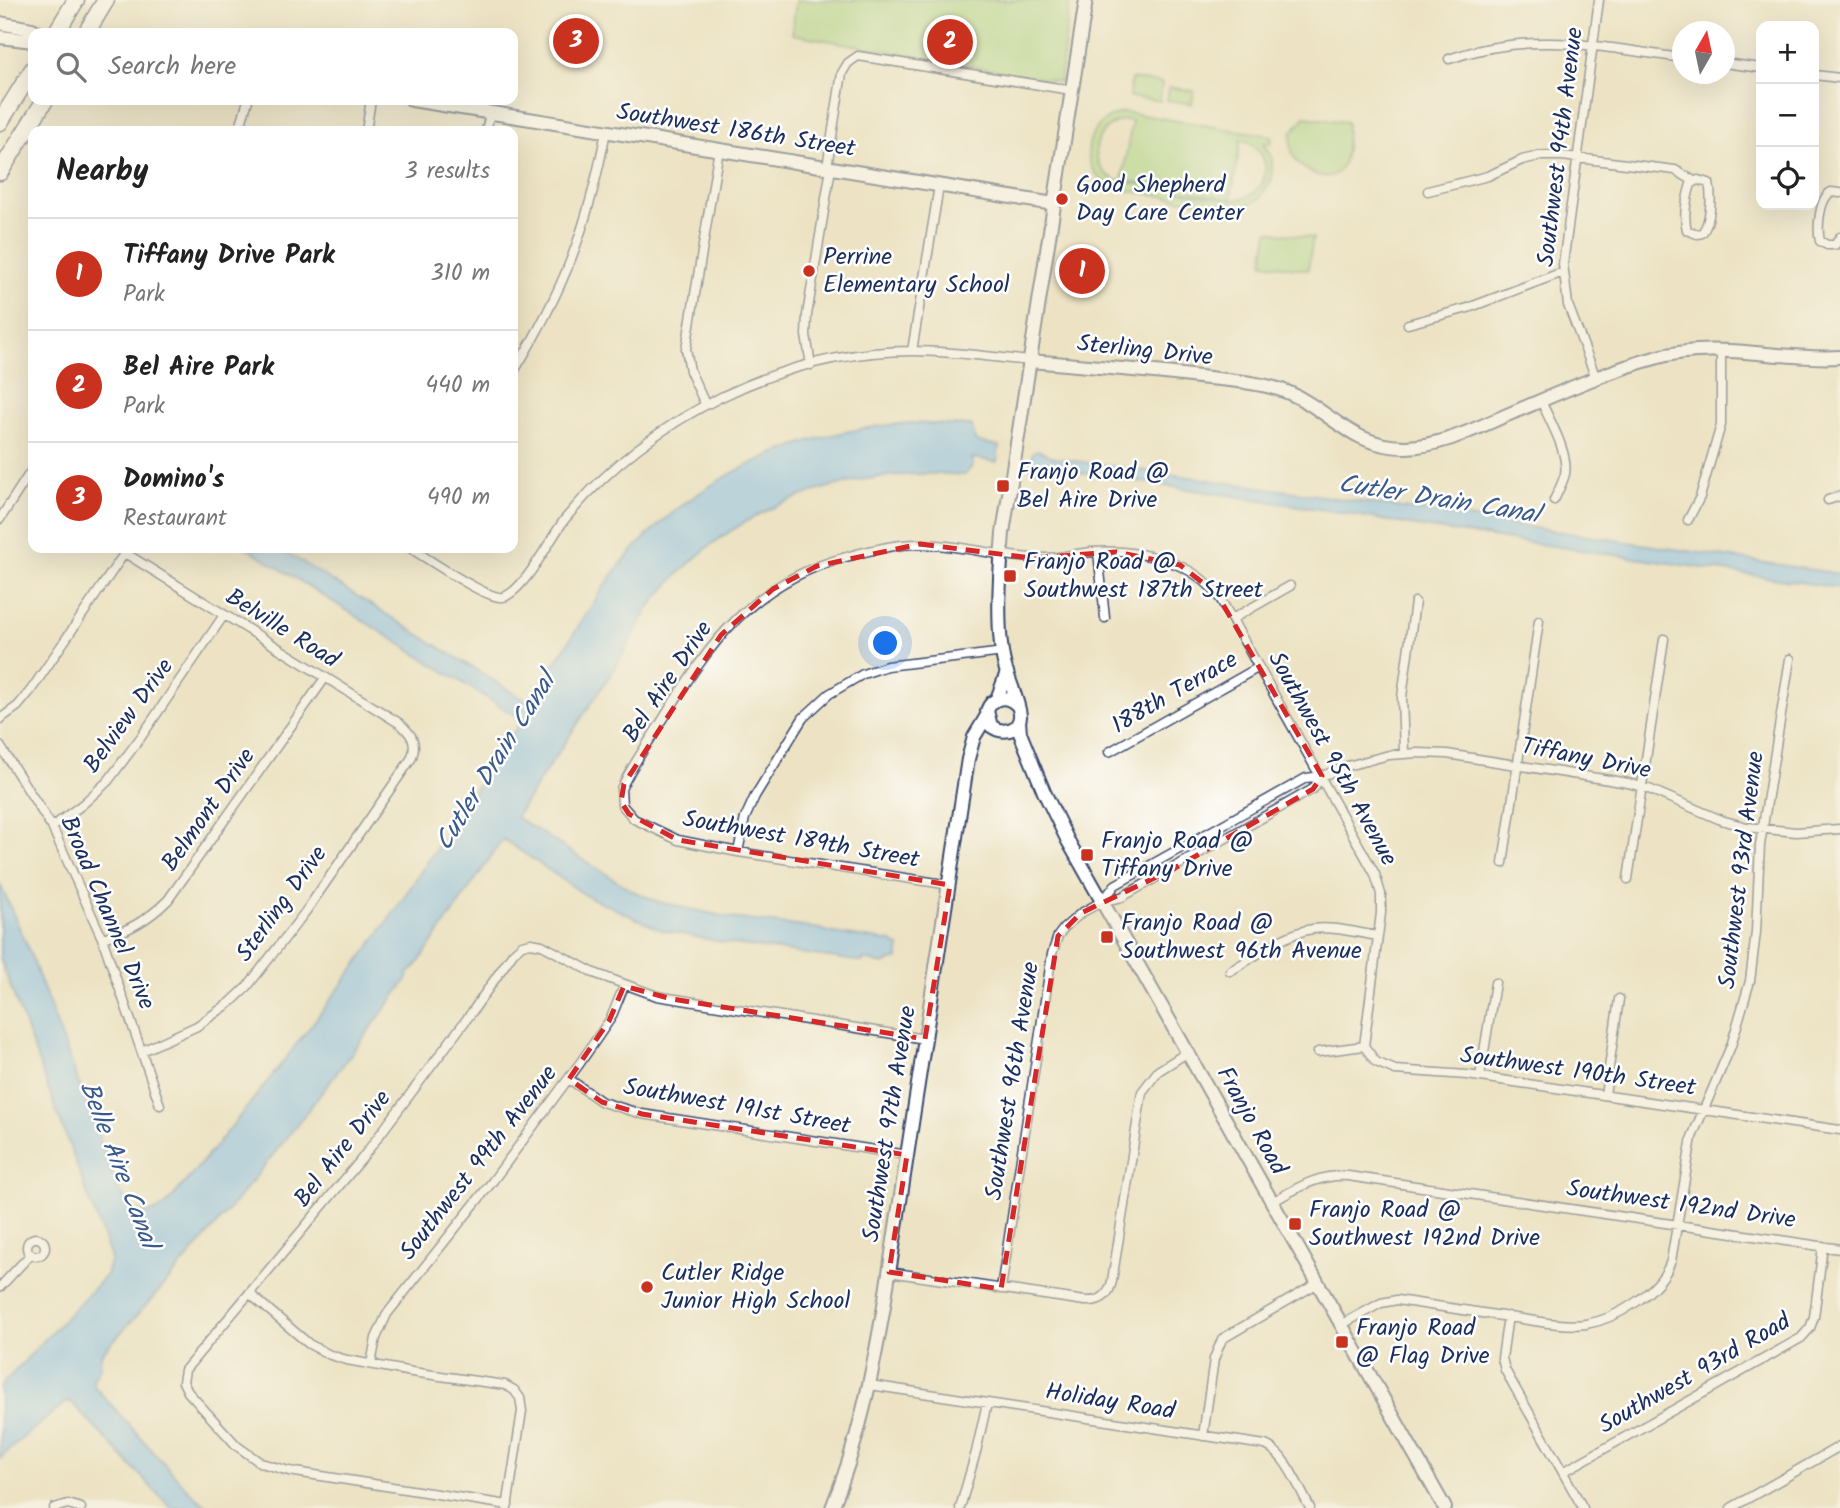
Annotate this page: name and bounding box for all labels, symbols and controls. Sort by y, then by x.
pin: 3 [553,15,599,67]
pin: 2 [927,16,973,68]
north arrow [1672,21,1735,84]
map controls [1756,21,1819,210]
button: + [1756,21,1819,84]
street label: Southwest 94th Avenue [1527,25,1595,269]
search box [28,28,518,105]
text: Search here [108,46,236,88]
icon: search [52,48,90,86]
button: − [1756,84,1819,147]
street label: Southwest 186th Street [614,93,859,169]
button: locate [1756,147,1819,210]
text: Nearby [56,148,148,196]
text: 3 results [404,154,490,190]
place label: Good Shepherd Day Care Center [1076,166,1246,233]
marker: Good Shepherd Day Care Center [1054,191,1070,207]
text: Tiffany Drive Park [123,235,335,277]
place label: Perrine Elementary School [823,238,1010,305]
pin: 1 [1059,245,1105,297]
text: 1 [76,256,82,292]
text: 310 m [431,256,490,292]
marker: Perrine Elementary School [801,263,817,279]
text: Park [123,277,165,313]
street label: Sterling Drive [1075,324,1215,378]
text: Bel Aire Park [123,347,274,389]
text: 2 [72,368,86,404]
text: 440 m [426,368,490,404]
text: Park [123,389,165,425]
place label: Franjo Road @ Bel Aire Drive [1017,453,1169,520]
text: Domino's [123,459,224,501]
water label: Cutler Drain Canal [1335,463,1547,537]
marker: Franjo Road @ Bel Aire Drive [995,478,1011,494]
text: 3 [73,480,85,516]
text: 490 m [427,480,490,516]
text: Restaurant [123,501,227,537]
place label: Franjo Road @ Southwest 187th Street [1024,543,1264,610]
marker: Franjo Road @ Southwest 187th Street [1002,568,1018,584]
street label: Belville Road [217,579,348,680]
street label: Bel Aire Drive [613,613,724,751]
your location [868,626,902,660]
street label: 188th Terrace [1104,641,1246,745]
street label: Southwest 95th Avenue [1257,644,1407,874]
street label: Belview Drive [74,650,184,782]
water label: Cutler Drain Canal [424,661,570,859]
street label: Tiffany Drive [1518,727,1655,791]
street label: Belmont Drive [152,740,266,880]
street label: Southwest 93rd Avenue [1708,749,1776,991]
street label: Southwest 189th Street [680,800,923,880]
street label: Broad Channel Drive [49,810,166,1016]
place label: Franjo Road @ Tiffany Drive [1101,822,1253,889]
street label: Sterling Drive [226,837,338,971]
marker: Franjo Road @ Tiffany Drive [1079,847,1095,863]
place label: Franjo Road @ Southwest 96th Avenue [1121,904,1362,971]
marker: Franjo Road @ Southwest 96th Avenue [1099,929,1115,945]
street label: Southwest 96th Avenue [975,959,1051,1203]
street label: Southwest 97th Avenue [852,1003,928,1245]
street label: Southwest 190th Street [1458,1036,1699,1108]
street label: Southwest 99th Avenue [390,1057,568,1269]
street label: Franjo Road [1205,1059,1297,1183]
street label: Southwest 191st Street [620,1068,854,1146]
water label: Belle Aire Canal [67,1075,171,1259]
street label: Bel Aire Drive [284,1082,402,1216]
street label: Southwest 192nd Drive [1564,1170,1798,1240]
place label: Franjo Road @ Southwest 192nd Drive [1309,1191,1540,1258]
marker: Franjo Road @ Southwest 192nd Drive [1287,1216,1303,1232]
place label: Cutler Ridge Junior High School [661,1254,850,1321]
marker: Cutler Ridge Junior High School [639,1279,655,1295]
street label: Southwest 93rd Road [1592,1302,1799,1445]
place label: Franjo Road @ Flag Drive [1356,1309,1490,1376]
marker: Franjo Road @ Flag Drive [1334,1334,1350,1350]
street label: Holiday Road [1042,1373,1179,1432]

